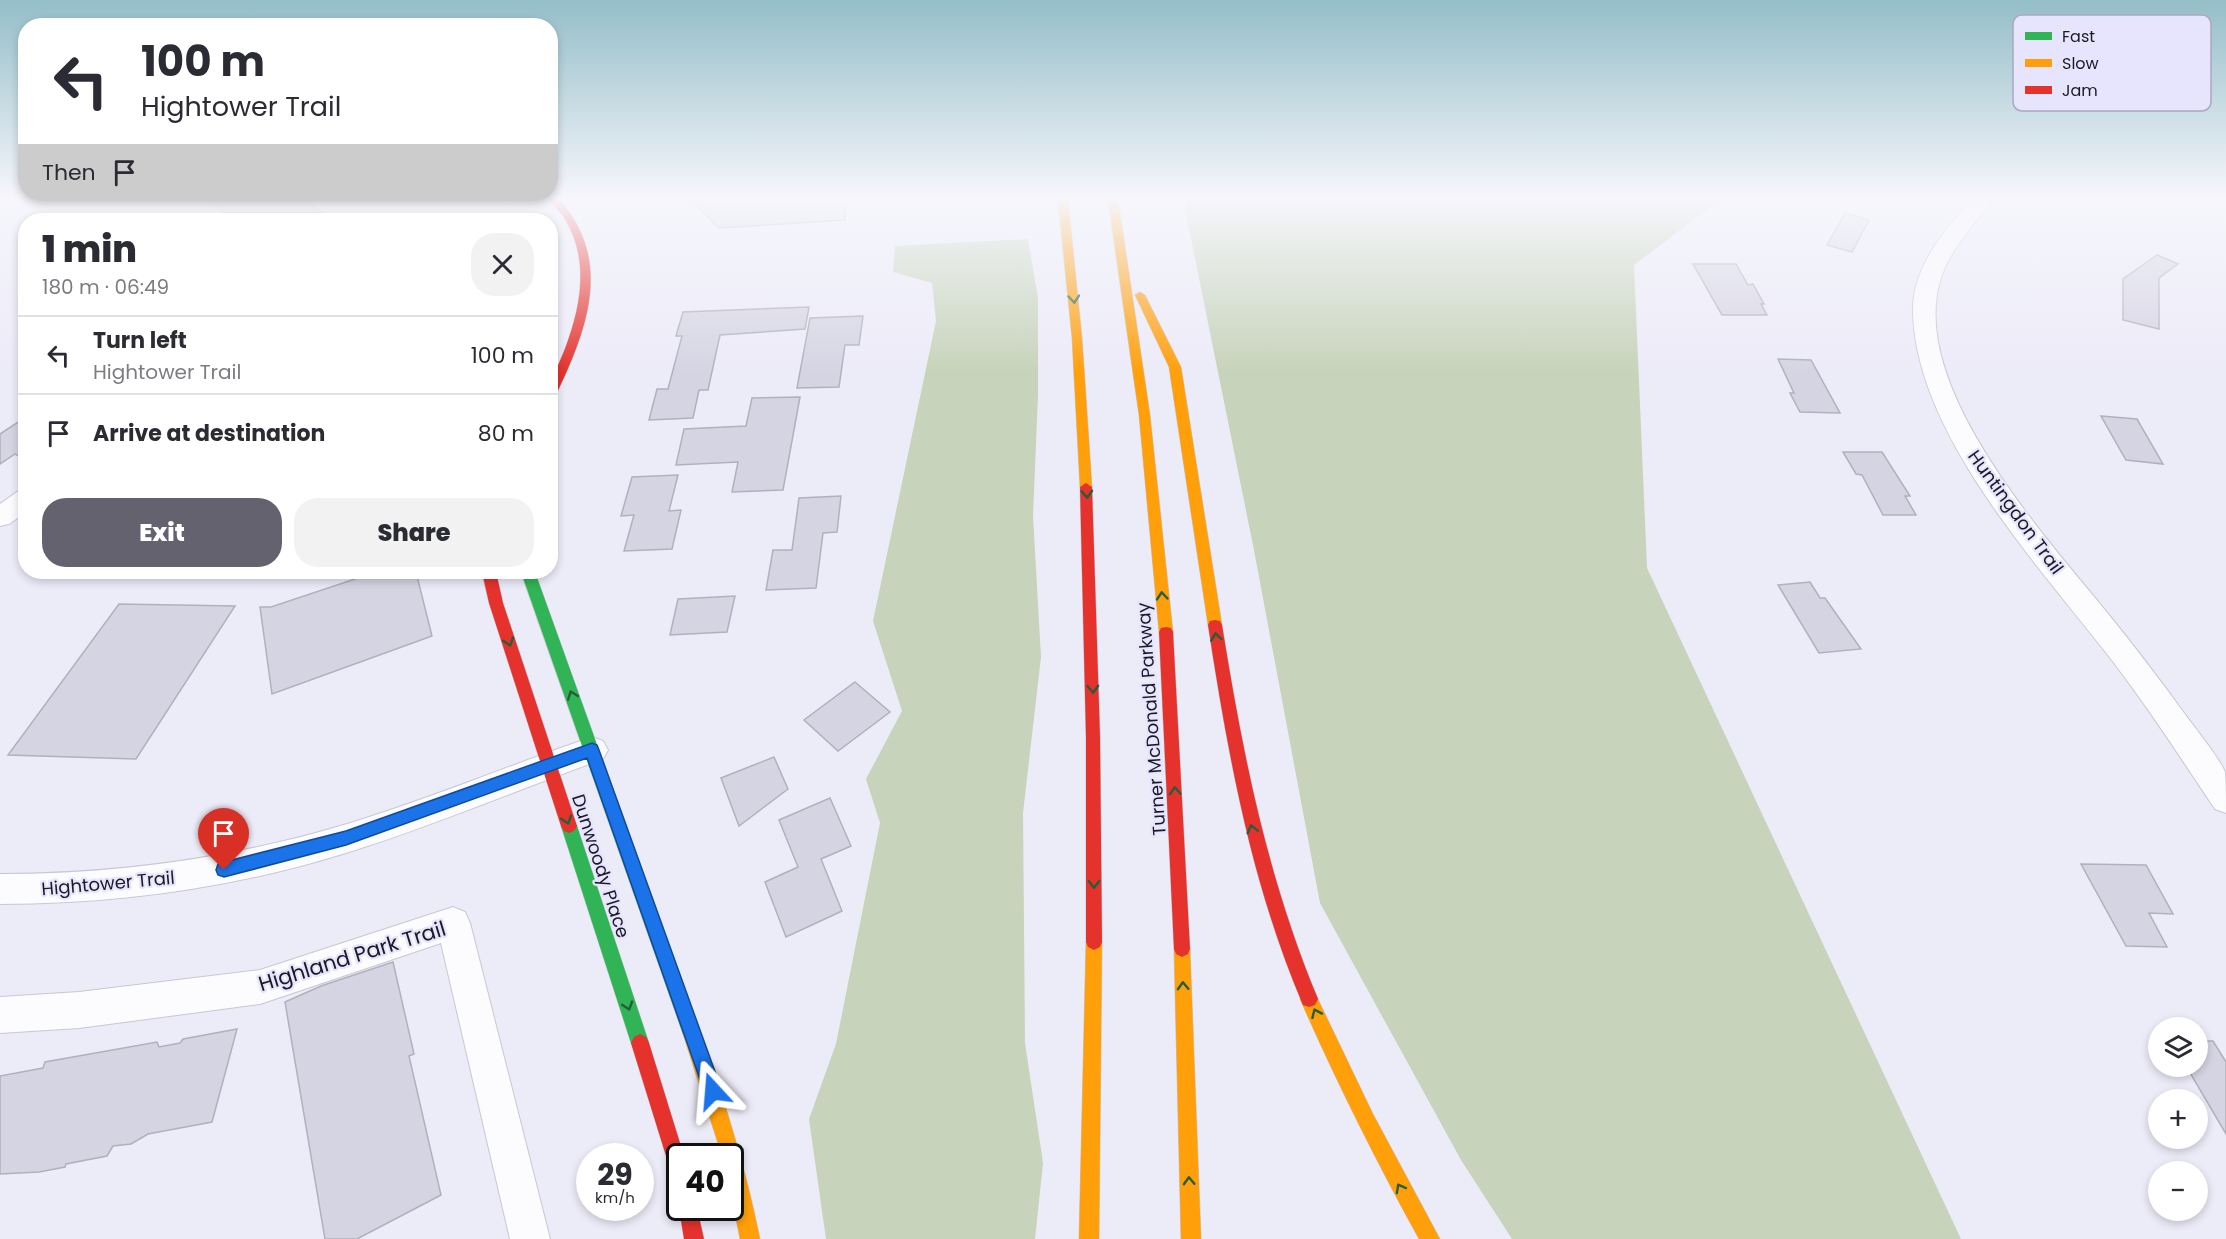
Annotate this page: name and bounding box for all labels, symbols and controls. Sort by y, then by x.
legend [2013,15,2211,111]
text: Fast [2062,25,2095,48]
text: 100 m [141,32,265,91]
icon: left [42,42,120,120]
text: Slow [2062,52,2099,75]
text: Jam [2062,79,2098,102]
text: Hightower Trail [141,88,341,125]
icon: arrive [108,156,141,189]
text: Then [42,157,96,188]
text: 1 min [42,224,137,275]
button: close [471,233,534,296]
text: 180 m · 06:49 [42,273,169,301]
one-way arrow [1067,295,1080,304]
text: Turn left [93,325,187,356]
icon: left [42,339,75,372]
text: 100 m [471,340,534,371]
text: Hightower Trail [93,358,241,386]
icon: arrive [42,417,75,450]
text: Arrive at destination [93,418,325,449]
text: 80 m [478,418,534,449]
street label: Huntingdon Trail [1962,445,2070,579]
one-way arrow [1080,489,1093,498]
button: Exit [42,498,282,567]
button: Share [294,498,534,567]
one-way arrow [1156,592,1169,601]
street label: Turner McDonald Parkway [1130,602,1172,836]
one-way arrow [1210,633,1222,642]
one-way arrow [502,636,514,647]
one-way arrow [1087,684,1099,693]
one-way arrow [567,690,580,700]
one-way arrow [1168,786,1181,795]
street label: Dunwoody Place [566,791,636,941]
pin [198,808,249,870]
one-way arrow [560,815,573,825]
icon: arrive [207,817,240,850]
one-way arrow [1246,824,1259,834]
street label: Hightower Trail [40,865,176,901]
one-way arrow [1088,879,1100,888]
street label: Highland Park Trail [255,914,449,998]
one-way arrow [1177,981,1190,990]
one-way arrow [621,1000,634,1011]
one-way arrow [1311,1008,1323,1019]
map controls [2148,1017,2208,1221]
button: layers [2148,1017,2208,1077]
position arrow [681,1059,745,1123]
button: + [2148,1089,2208,1149]
speed limit sign: 40 [666,1143,744,1221]
text: 29 [597,1153,633,1196]
button: − [2148,1161,2208,1221]
one-way arrow [1183,1176,1196,1185]
one-way arrow [1396,1184,1407,1195]
text: km/h [595,1187,635,1208]

